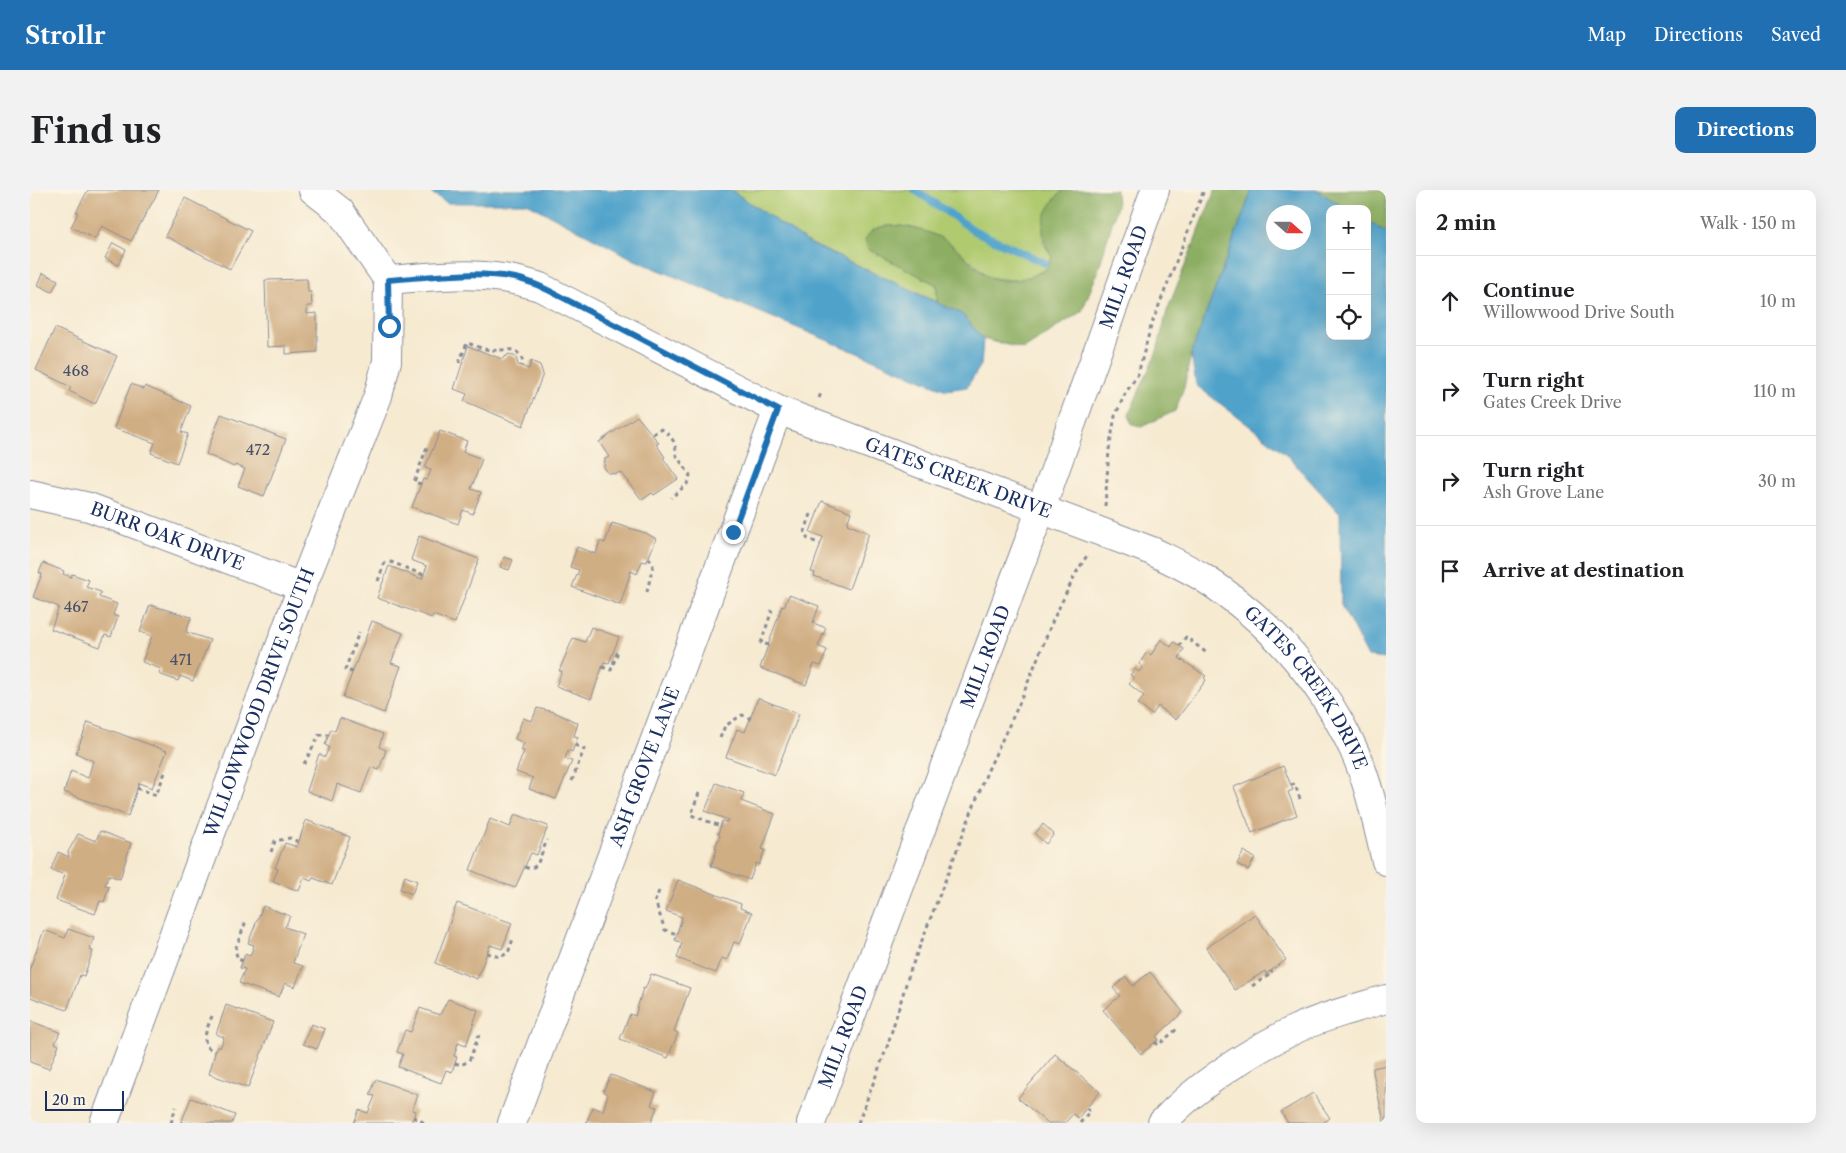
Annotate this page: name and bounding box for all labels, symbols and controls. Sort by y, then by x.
text: Strollr [25,21,105,50]
text: Map [1587,24,1626,46]
text: Directions [1654,24,1743,46]
text: Saved [1771,24,1821,46]
button: Directions [1675,107,1816,153]
text: Find us [30,109,162,152]
north arrow [1266,205,1311,250]
map controls [1326,205,1371,340]
button: + [1326,205,1371,250]
text: 2 min [1436,210,1496,235]
text: Walk · 150 m [1700,213,1796,233]
street label: MILL ROAD [1095,222,1152,332]
button: − [1326,250,1371,295]
text: Continue [1483,279,1575,302]
icon: ahead [1436,287,1464,315]
text: 10 m [1760,291,1796,311]
button: locate [1326,295,1371,340]
text: Willowwood Drive South [1483,302,1675,322]
route start [378,315,401,338]
house number: 468 [63,361,89,380]
text: Turn right [1483,369,1584,392]
icon: right [1436,377,1464,405]
text: 110 m [1753,381,1796,401]
text: Gates Creek Drive [1483,392,1622,412]
street label: GATES CREEK DRIVE [862,433,1055,523]
house number: 472 [246,440,270,459]
text: Turn right [1483,459,1584,482]
icon: right [1436,467,1464,495]
text: 30 m [1758,471,1796,491]
text: Ash Grove Lane [1483,482,1604,502]
street label: BURR OAK DRIVE [87,497,247,575]
route end [722,521,745,544]
icon: arrive [1436,557,1464,585]
text: Arrive at destination [1483,559,1684,582]
street label: WILLOWWOOD DRIVE SOUTH [199,565,319,841]
house number: 467 [64,597,89,616]
street label: MILL ROAD [956,602,1015,711]
street label: GATES CREEK DRIVE [1240,602,1372,773]
house number: 471 [170,650,193,669]
street label: ASH GROVE LANE [605,684,685,851]
street label: MILL ROAD [814,982,873,1091]
scale bar [45,1088,124,1111]
text: 20 m [52,1091,86,1109]

